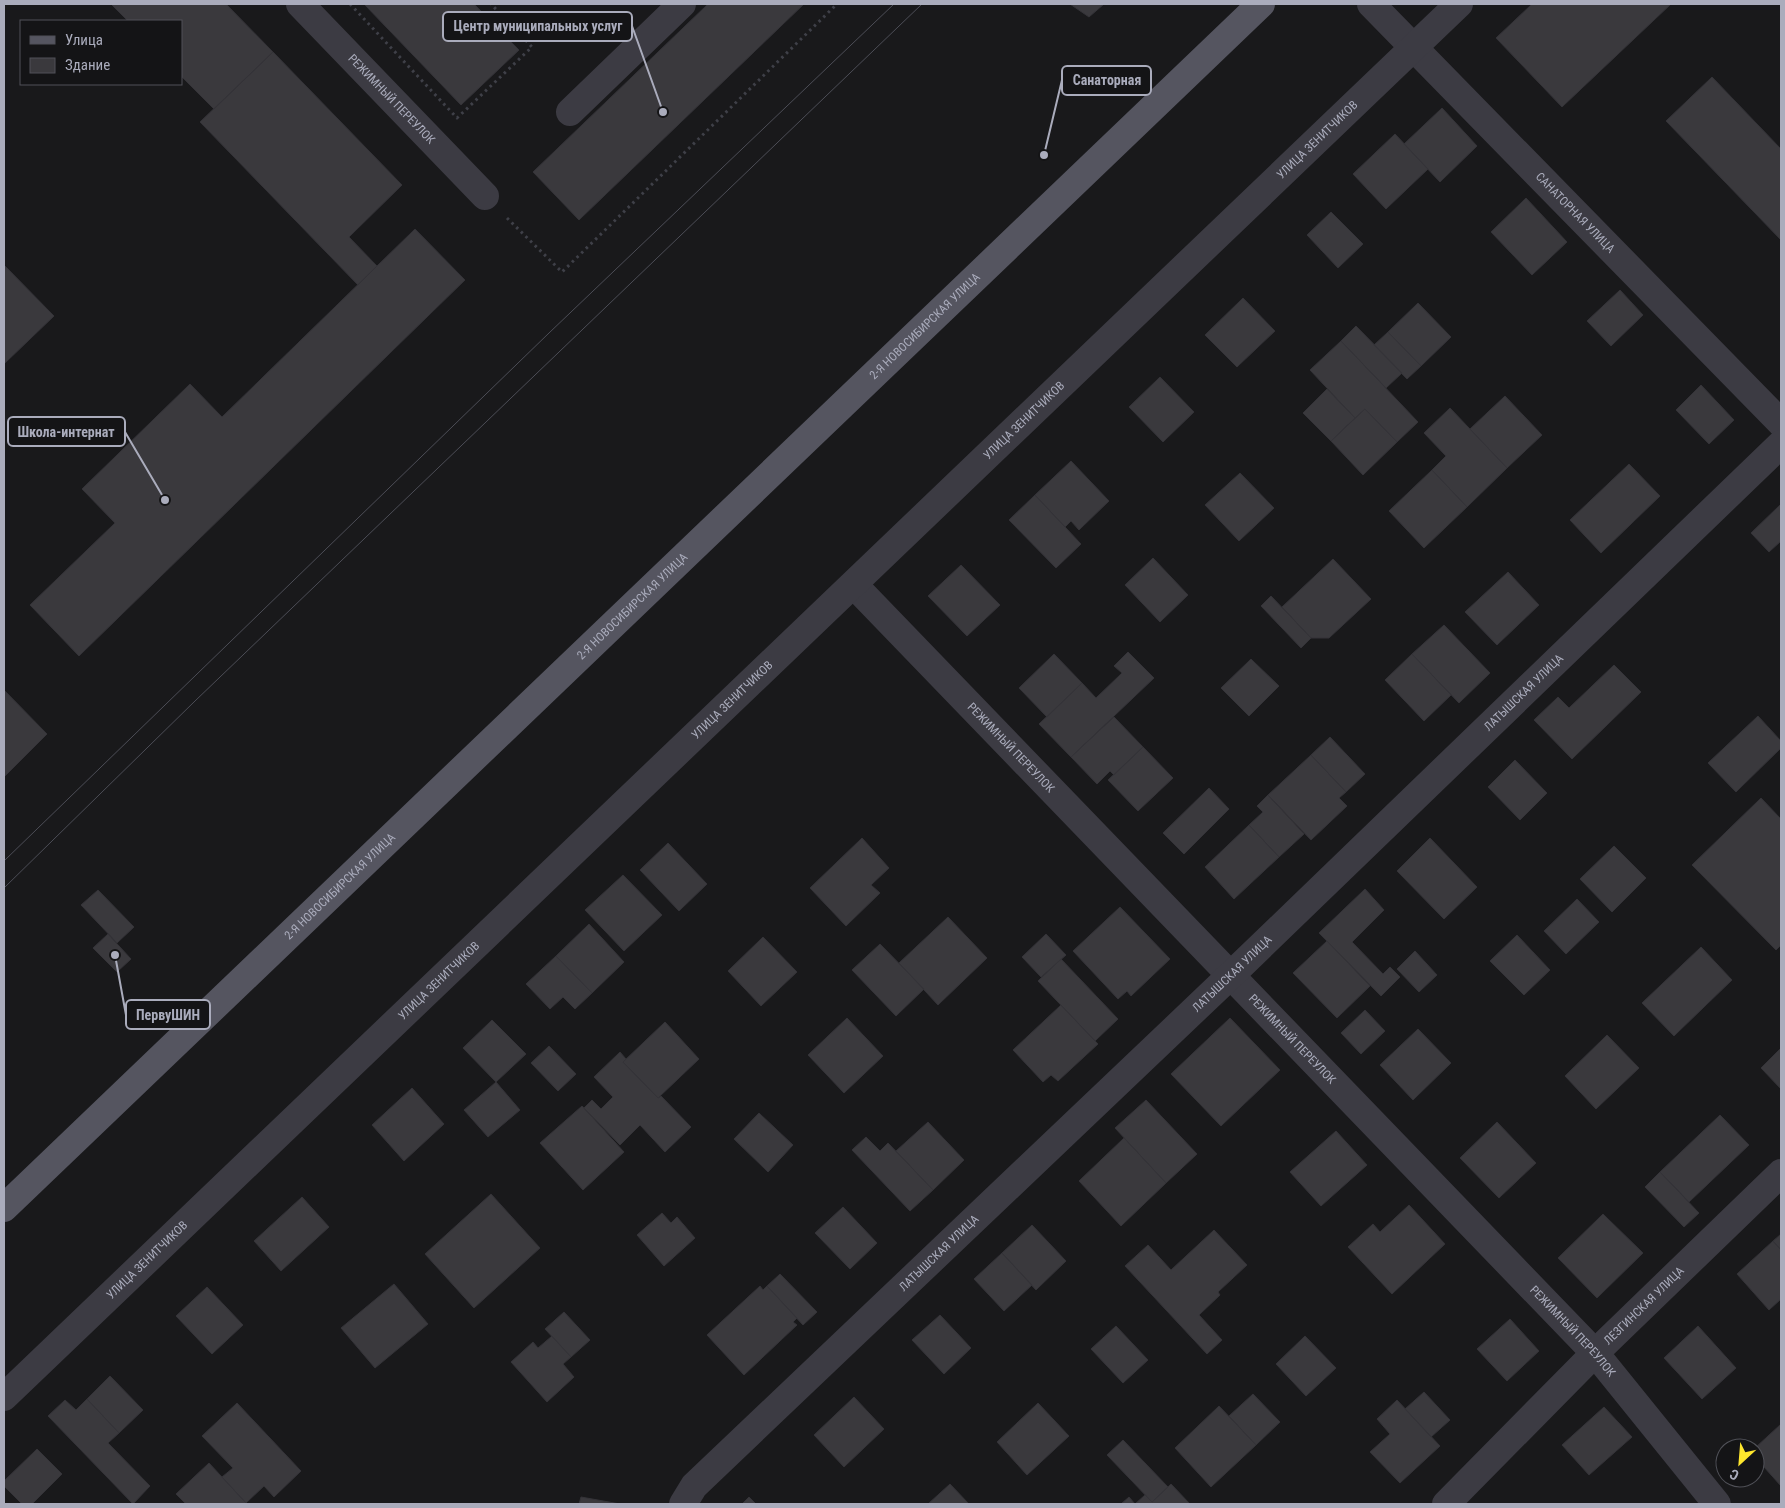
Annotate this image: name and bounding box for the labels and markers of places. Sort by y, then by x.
callout: Центр муниципальных услуг [443,12,632,41]
callout: Санаторная [1062,66,1151,95]
callout: Школа-интернат [8,417,125,446]
callout: ПервуШИН [126,1000,210,1029]

